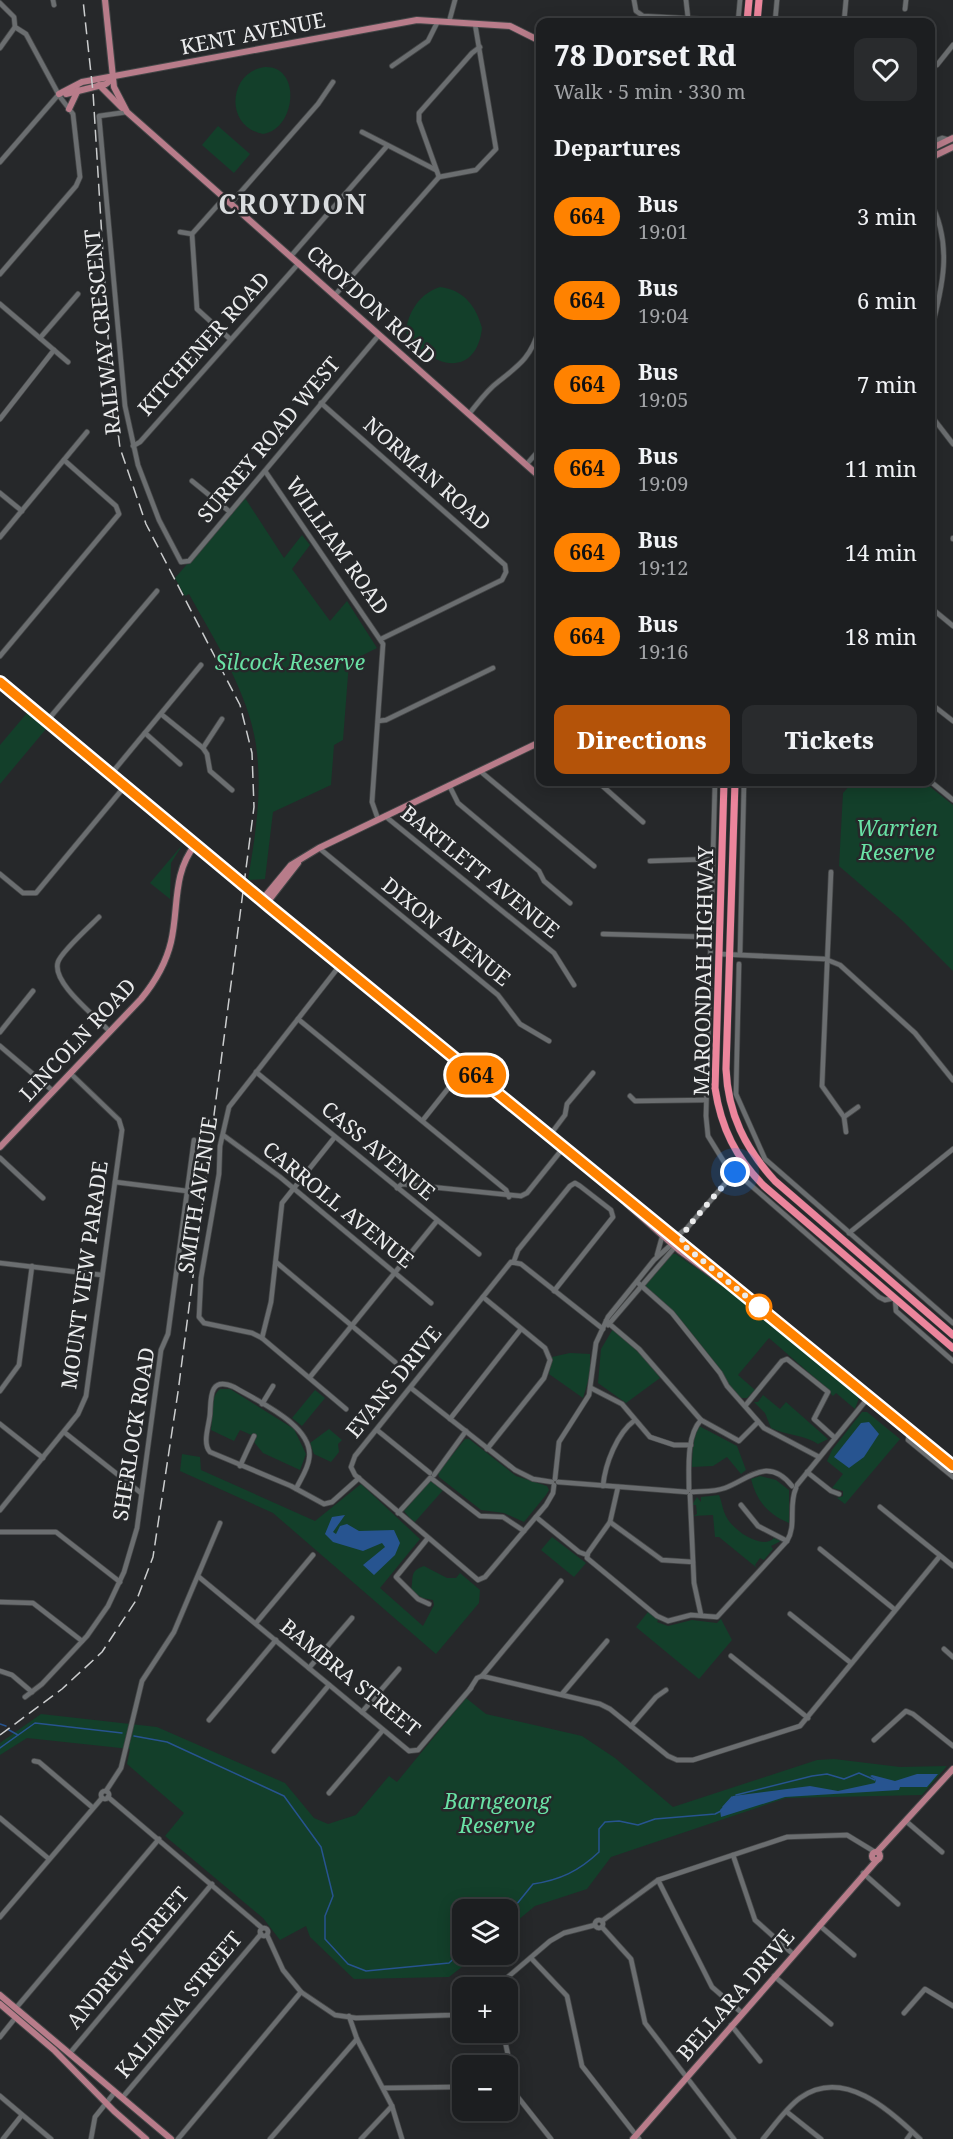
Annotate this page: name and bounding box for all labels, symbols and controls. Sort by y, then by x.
street label: KENT AVENUE [178,5,327,61]
text: 78 Dorset Rd [554,36,736,74]
button: heart [854,38,917,101]
text: Walk · 5 min · 330 m [554,78,746,105]
text: Departures [554,132,681,162]
district label: CROYDON [218,185,368,222]
text: Bus [638,188,678,218]
text: 3 min [857,201,917,231]
text: 664 [569,202,605,230]
text: 19:01 [638,218,688,245]
street label: RAILWAY CRESCENT [77,228,127,436]
street label: CROYDON ROAD [301,239,442,370]
street label: KITCHENER ROAD [131,265,275,421]
text: Bus [638,272,678,302]
text: 6 min [857,285,917,315]
text: 664 [569,286,605,314]
text: 19:04 [638,302,688,329]
street label: SURREY ROAD WEST [191,350,346,528]
text: Bus [638,356,678,386]
text: 7 min [857,369,917,399]
text: 664 [569,370,605,398]
text: 19:05 [638,386,688,413]
street label: NORMAN ROAD [358,410,497,536]
text: Bus [638,440,678,470]
text: 11 min [845,453,917,483]
text: 664 [569,454,605,482]
text: 19:09 [638,470,688,497]
street label: WILLIAM ROAD [280,471,396,620]
text: Bus [638,524,678,554]
text: 14 min [845,537,917,567]
text: 664 [569,538,605,566]
text: 19:12 [638,554,688,581]
text: Bus [638,608,678,638]
text: 18 min [845,621,917,651]
text: 664 [569,622,605,650]
text: 19:16 [638,638,688,665]
park label: Silcock Reserve [215,648,365,676]
button: Directions [554,705,730,774]
button: Tickets [742,705,917,774]
street label: BARTLETT AVENUE [396,799,566,944]
park label: Warrien Reserve [856,814,938,866]
street label: MAROONDAH HIGHWAY [687,845,719,1096]
street label: DIXON AVENUE [376,871,517,992]
street label: LINCOLN ROAD [13,972,142,1107]
line badge: 664 [442,1056,510,1094]
text: 664 [458,1061,494,1089]
street label: CASS AVENUE [316,1094,441,1206]
street label: SMITH AVENUE [171,1114,223,1275]
street label: CARROLL AVENUE [257,1135,420,1274]
your location [720,1157,750,1187]
street label: MOUNT VIEW PARADE [54,1159,114,1391]
unlabelled marker [746,1294,772,1320]
street label: EVANS DRIVE [339,1319,447,1443]
street label: SHERLOCK ROAD [105,1345,161,1523]
street label: BAMBRA STREET [275,1612,426,1742]
park label: Barngeong Reserve [443,1787,552,1839]
street label: ANDREW STREET [60,1881,195,2034]
map controls [452,1899,518,2121]
button: layers [452,1899,518,1965]
street label: BELLARA DRIVE [670,1923,800,2066]
street label: KALIMNA STREET [109,1925,248,2083]
button: + [452,1977,518,2043]
button: − [452,2055,518,2121]

